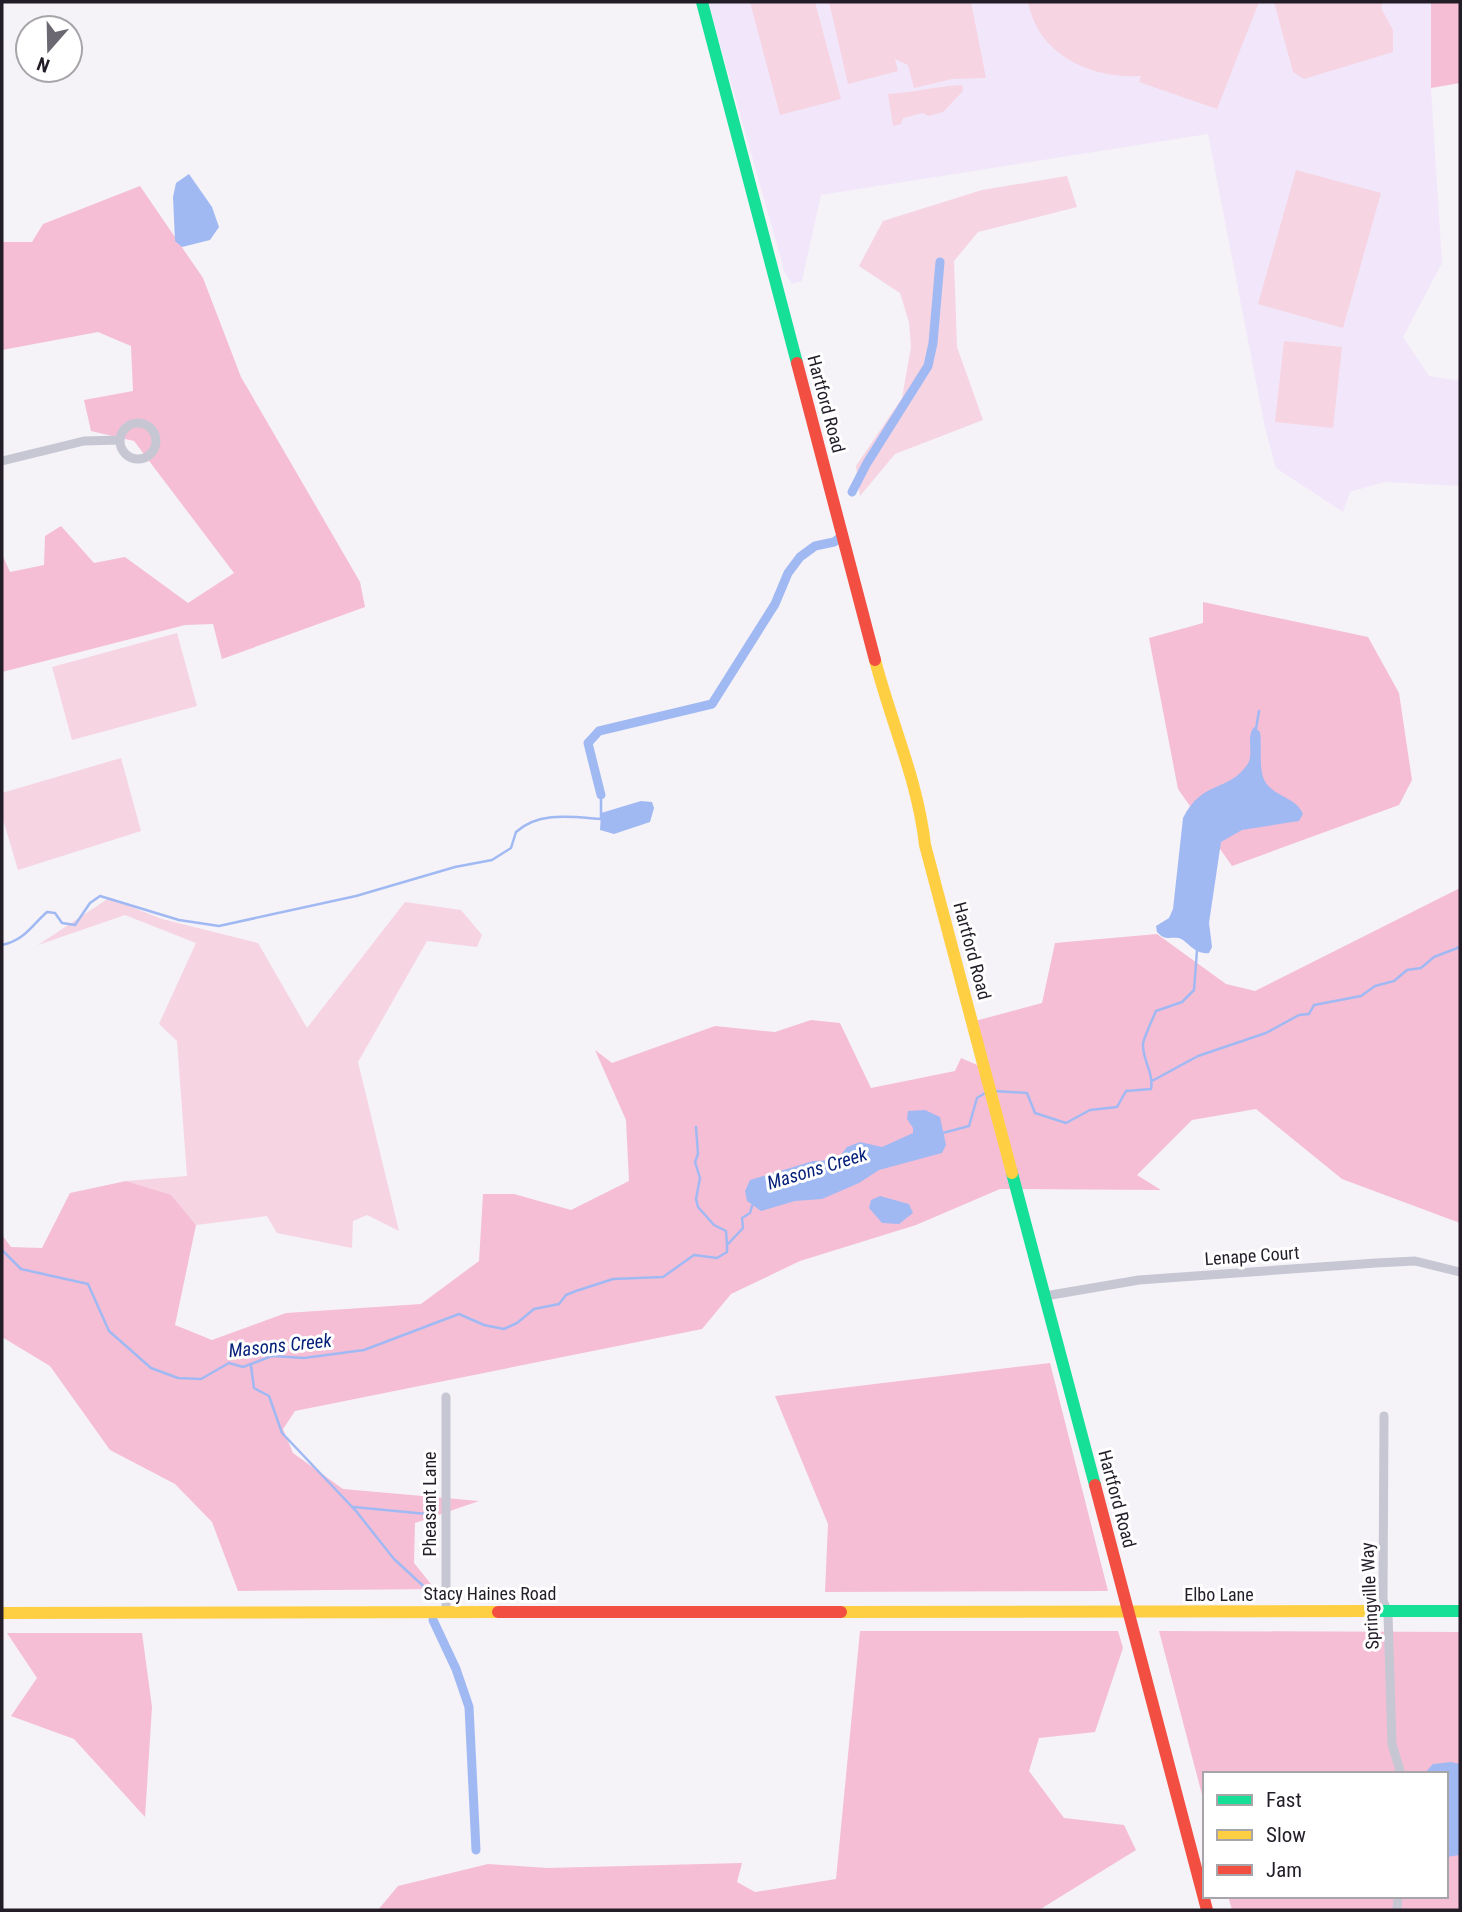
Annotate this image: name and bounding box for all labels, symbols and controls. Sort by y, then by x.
north arrow [14,14,84,84]
text: N [34,52,53,77]
street label: Hartford Road [803,353,850,455]
street label: Hartford Road [949,900,996,1002]
water label: Masons Creek [764,1142,871,1195]
street label: Lenape Court [1204,1242,1300,1269]
water label: Masons Creek [227,1329,333,1362]
street label: Hartford Road [1094,1448,1141,1550]
street label: Pheasant Lane [419,1451,440,1557]
street label: Springville Way [1356,1541,1383,1650]
street label: Stacy Haines Road [424,1583,556,1604]
street label: Elbo Lane [1184,1584,1254,1605]
legend [1203,1772,1448,1898]
text: Fast [1266,1788,1302,1812]
text: Slow [1266,1823,1306,1847]
text: Jam [1266,1858,1302,1882]

